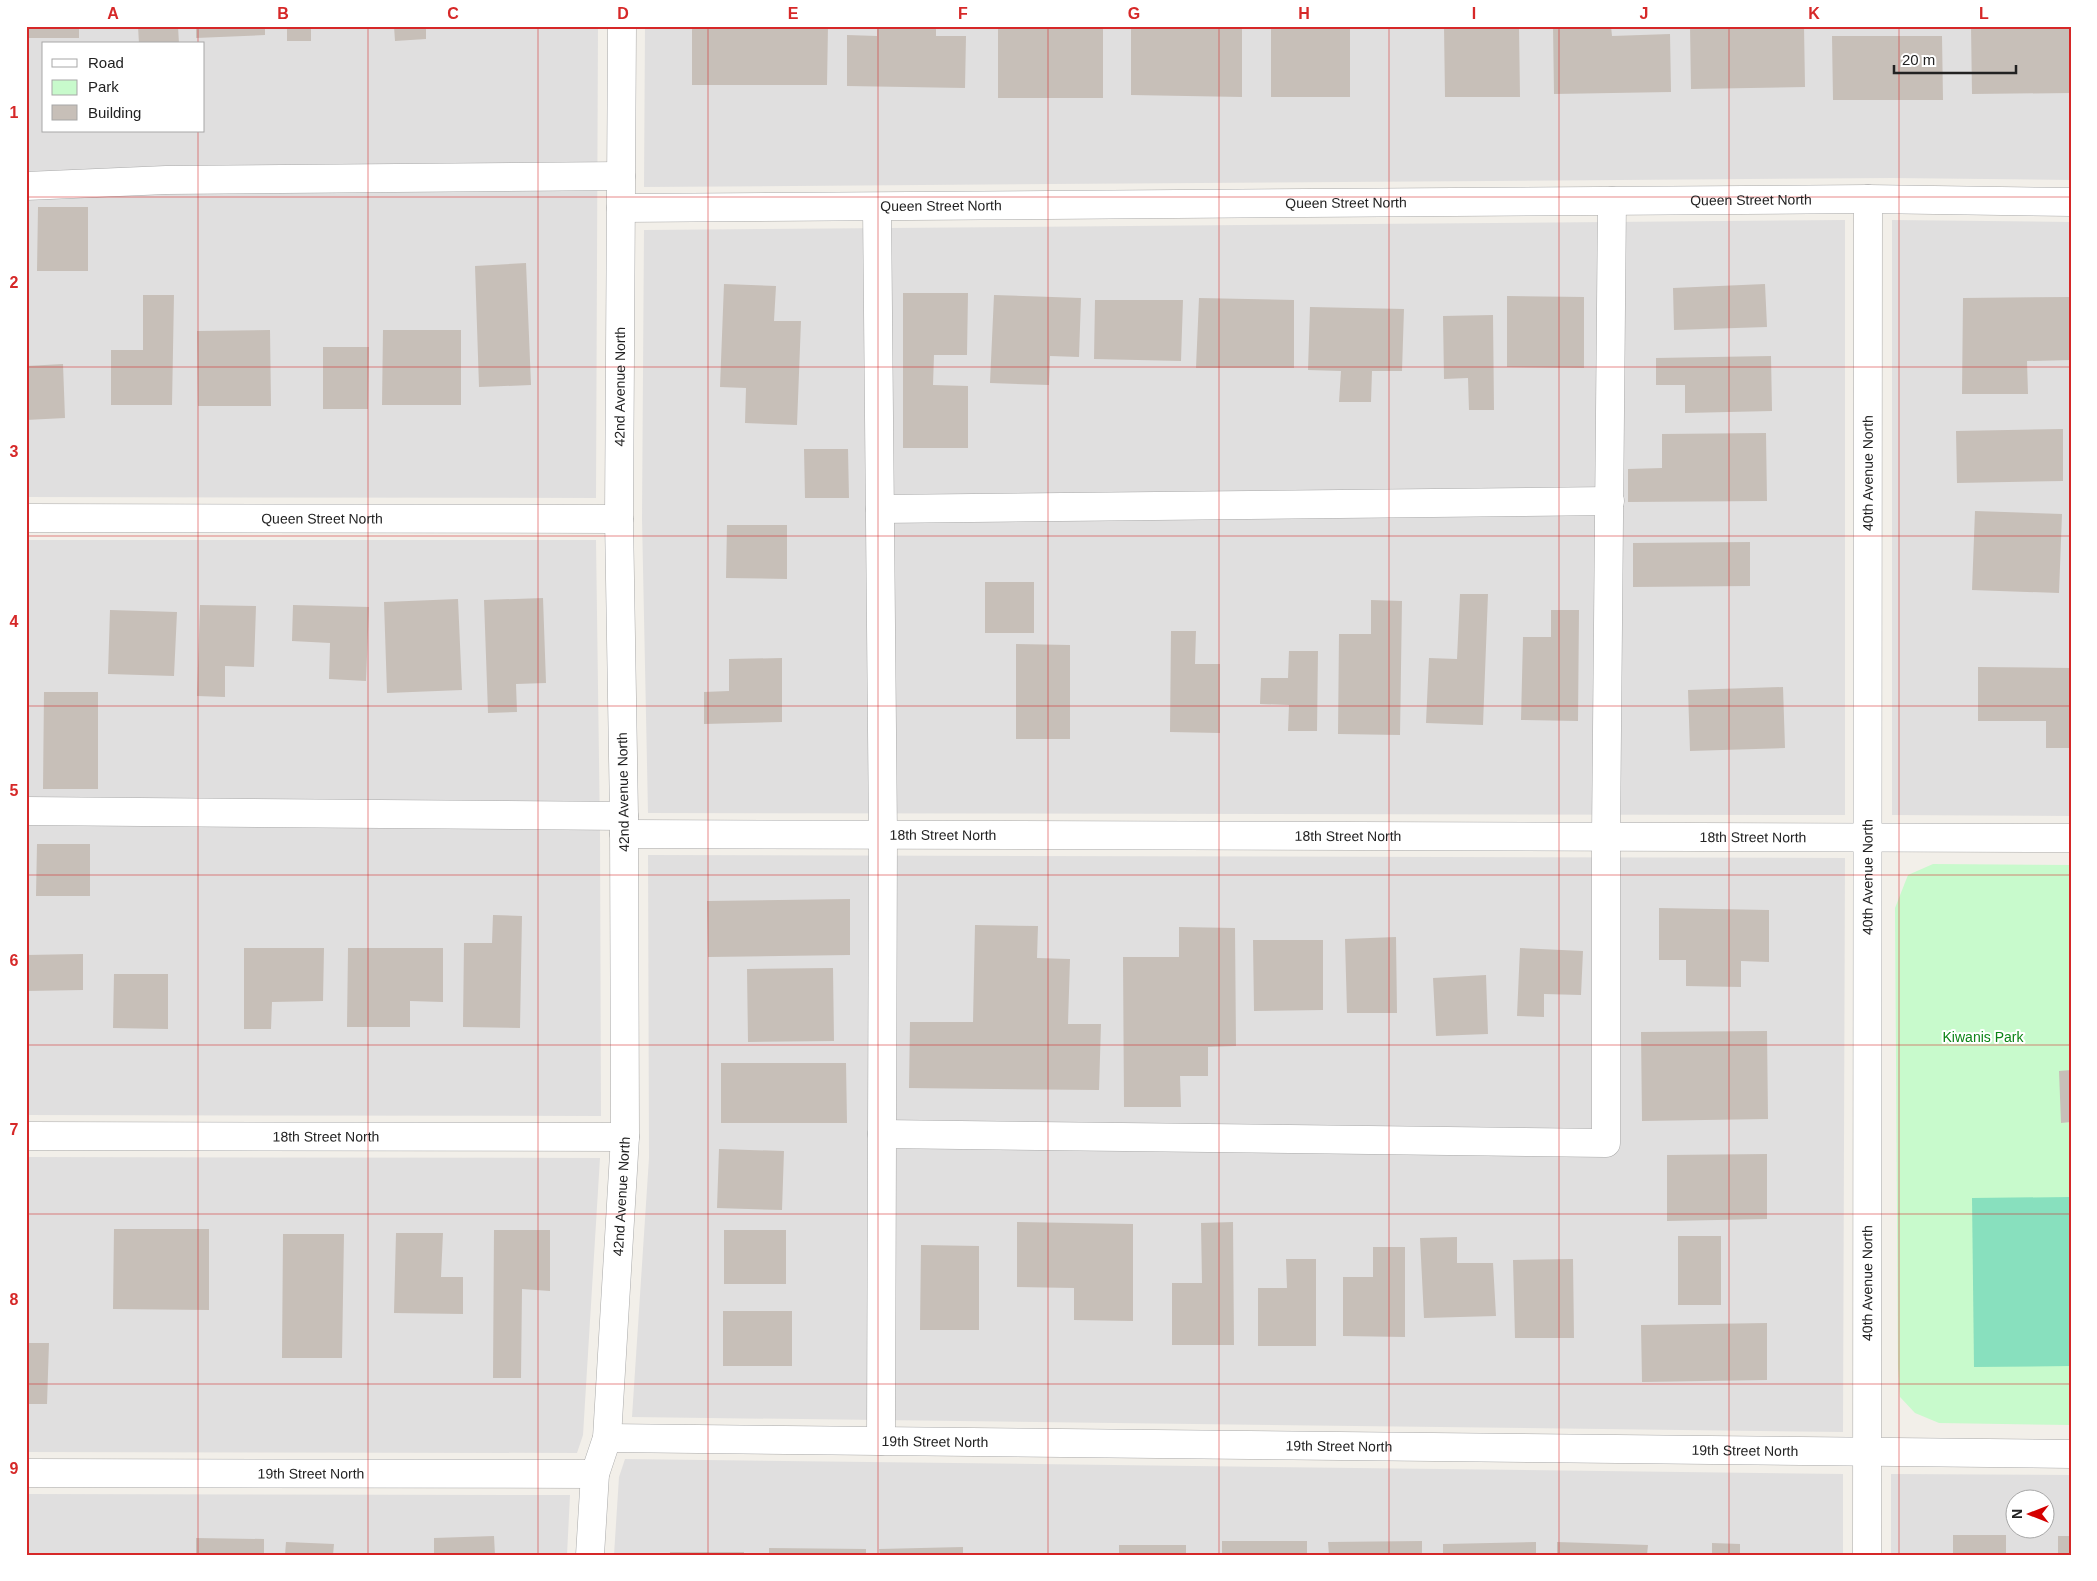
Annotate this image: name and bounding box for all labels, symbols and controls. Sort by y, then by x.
text: A [107,5,119,22]
text: B [277,5,289,22]
text: C [447,5,459,22]
text: D [617,5,629,22]
text: E [788,5,799,22]
text: F [958,5,968,22]
text: G [1128,5,1140,22]
text: H [1298,5,1310,22]
text: I [1472,5,1476,22]
text: J [1640,5,1648,22]
text: K [1808,5,1820,22]
text: L [1979,5,1989,22]
legend [42,42,205,132]
scale bar [1894,42,2017,74]
text: 20 m [1902,51,1935,68]
text: Road [88,54,124,71]
text: Park [88,78,119,95]
text: 1 [10,104,19,121]
text: Building [88,104,141,121]
street label: Queen Street North [1690,191,1812,208]
street label: Queen Street North [1285,194,1407,211]
street label: Queen Street North [880,197,1002,214]
text: 2 [10,274,19,291]
street label: 42nd Avenue North [611,327,628,447]
street label: 40th Avenue North [1860,415,1876,531]
text: 3 [10,443,19,460]
street label: Queen Street North [261,510,383,527]
text: 4 [10,613,19,630]
street label: 42nd Avenue North [614,732,632,852]
text: 5 [10,782,19,799]
street label: 40th Avenue North [1859,819,1876,935]
street label: 18th Street North [890,827,996,843]
street label: 18th Street North [1295,828,1401,844]
street label: 18th Street North [1700,829,1806,845]
text: 6 [10,952,19,969]
park label: Kiwanis Park [1943,1029,2024,1045]
text: 7 [10,1121,19,1138]
street label: 18th Street North [273,1128,379,1145]
street label: 42nd Avenue North [610,1136,633,1257]
street label: 40th Avenue North [1859,1225,1875,1341]
text: 8 [10,1291,19,1308]
street label: 19th Street North [882,1433,988,1450]
street label: 19th Street North [1286,1437,1392,1455]
street label: 19th Street North [1691,1442,1798,1459]
text: 9 [10,1460,19,1477]
street label: 19th Street North [258,1465,364,1482]
north arrow [2004,1488,2054,1538]
text: N [2009,1509,2025,1519]

